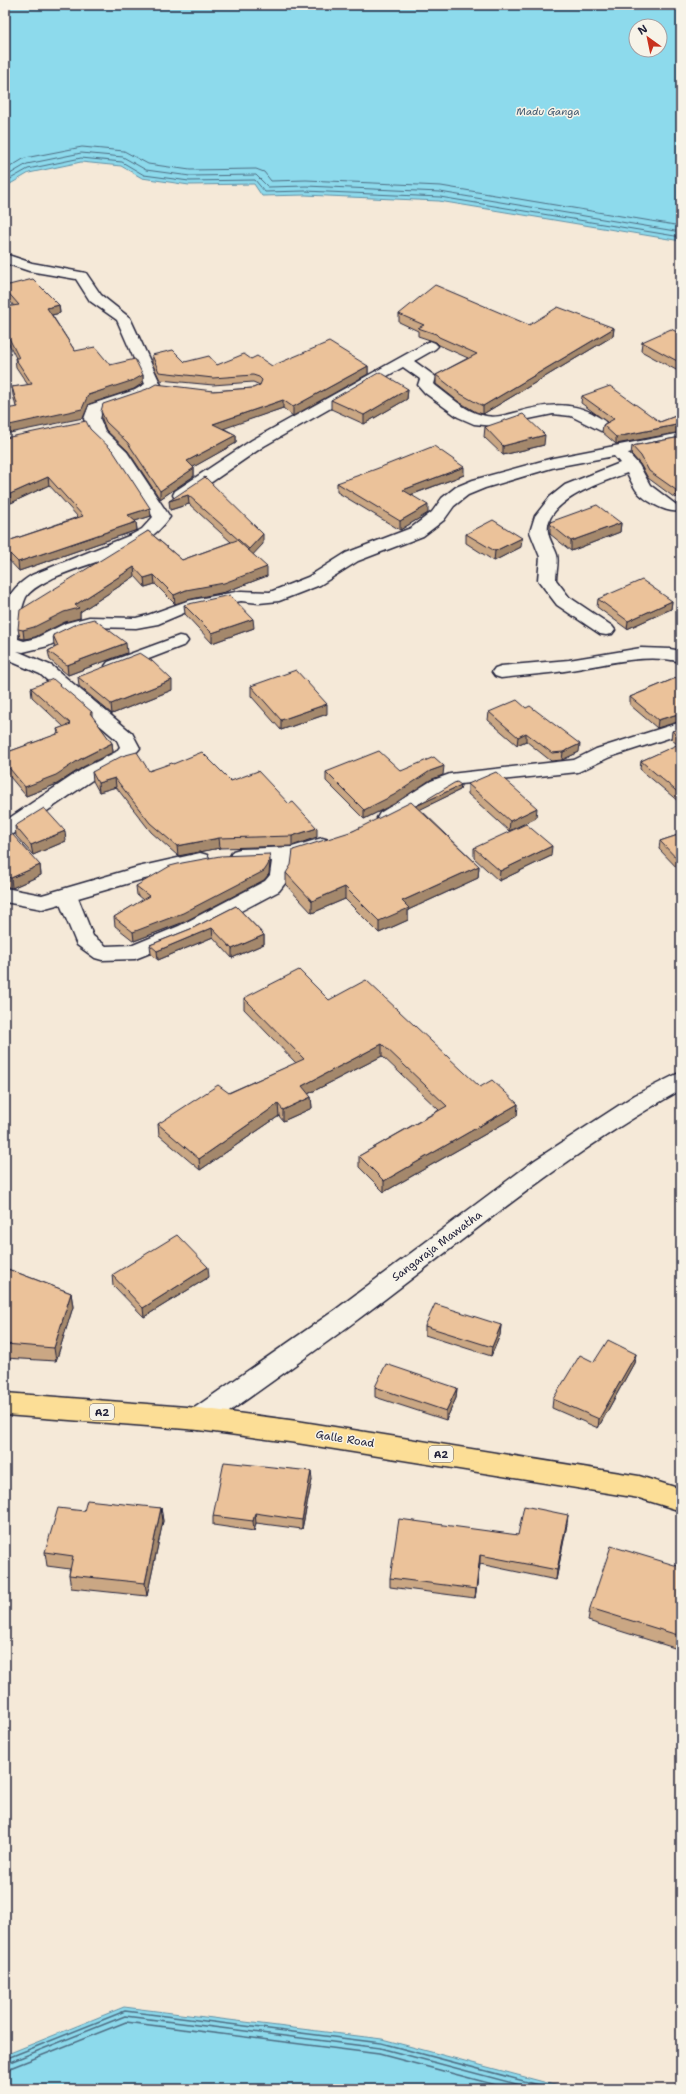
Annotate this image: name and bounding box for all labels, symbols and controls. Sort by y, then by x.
north arrow [628,18,668,58]
text: N [635,21,651,39]
water label: Madu Ganga [516,105,580,118]
street label: Sangaraja Mawatha [389,1207,485,1285]
road number: A2 [90,1404,114,1420]
street label: Galle Road [315,1427,375,1451]
road number: A2 [429,1446,453,1462]

